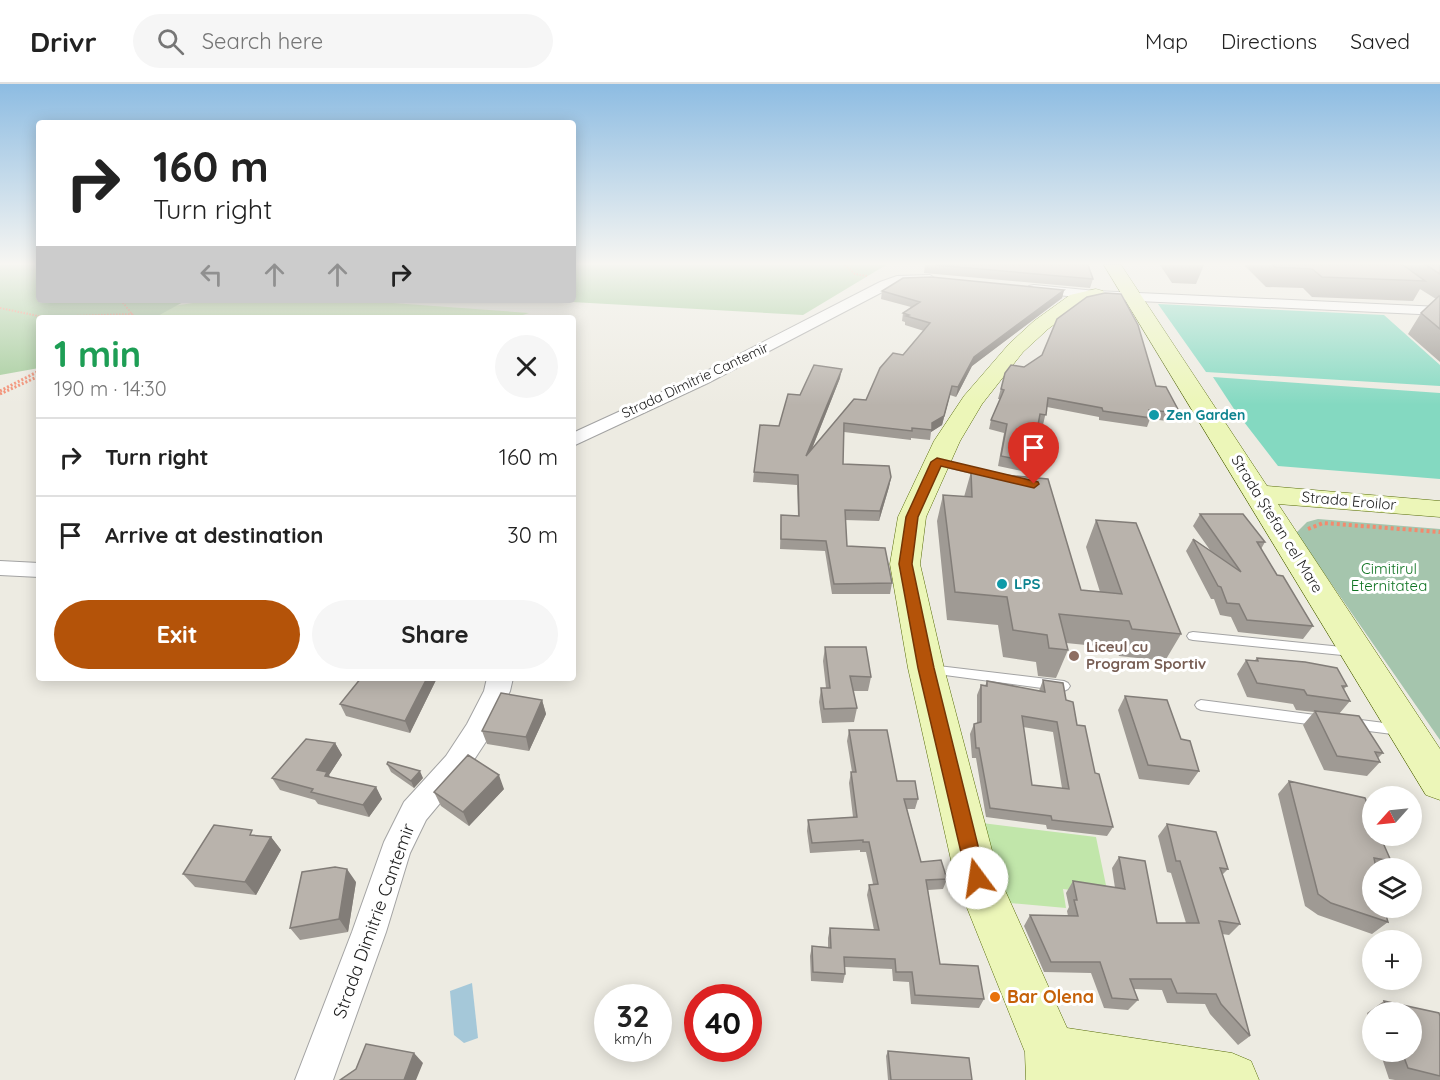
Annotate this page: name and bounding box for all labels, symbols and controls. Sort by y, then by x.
search box [133,14,553,68]
text: Drivr [30,24,97,59]
icon: search [154,25,187,58]
text: Search here [202,27,323,55]
text: Map [1145,28,1188,54]
text: Directions [1221,28,1317,54]
text: Saved [1350,28,1410,54]
text: 160 m [153,140,269,193]
icon: right [54,144,132,222]
text: Turn right [153,192,272,226]
icon: left [195,258,228,291]
icon: ahead [258,258,291,291]
icon: ahead [321,258,354,291]
icon: right [384,258,417,291]
text: 1 min [54,331,141,376]
button: close [495,335,558,398]
street label: Strada Dimitrie Cantemir [619,338,772,422]
text: 190 m · 14:30 [54,376,167,401]
place label: Zen Garden [1166,406,1245,424]
marker: Zen Garden [1147,408,1161,422]
pin [1008,422,1059,484]
icon: arrive [1017,431,1050,464]
icon: right [54,441,87,474]
text: Turn right [105,443,209,471]
text: 160 m [499,443,558,471]
street label: Strada Ștefan cel Mare [1227,451,1328,596]
street label: Strada Eroilor [1301,487,1397,514]
icon: arrive [54,519,87,552]
text: Arrive at destination [105,521,323,549]
text: 30 m [507,521,558,549]
park label: Cimitirul Eternitatea [1351,559,1427,595]
place label: LPS [1014,574,1040,593]
marker: LPS [995,577,1009,591]
button: Exit [54,600,300,669]
button: Share [312,600,558,669]
place label: Liceul cu Program Sportiv [1086,637,1206,673]
marker: Liceul cu Program Sportiv [1067,649,1081,663]
north arrow [1362,786,1422,846]
map controls [1362,786,1422,1062]
street label: Strada Dimitrie Cantemir [327,820,420,1022]
position arrow [945,846,1009,910]
button: layers [1362,858,1422,918]
button: + [1362,930,1422,990]
speed limit sign: 40 [684,984,762,1062]
place label: Bar Olena [1007,985,1094,1008]
marker: Bar Olena [988,990,1002,1004]
text: 32 [616,997,650,1035]
button: − [1362,1002,1422,1062]
text: km/h [614,1029,652,1048]

